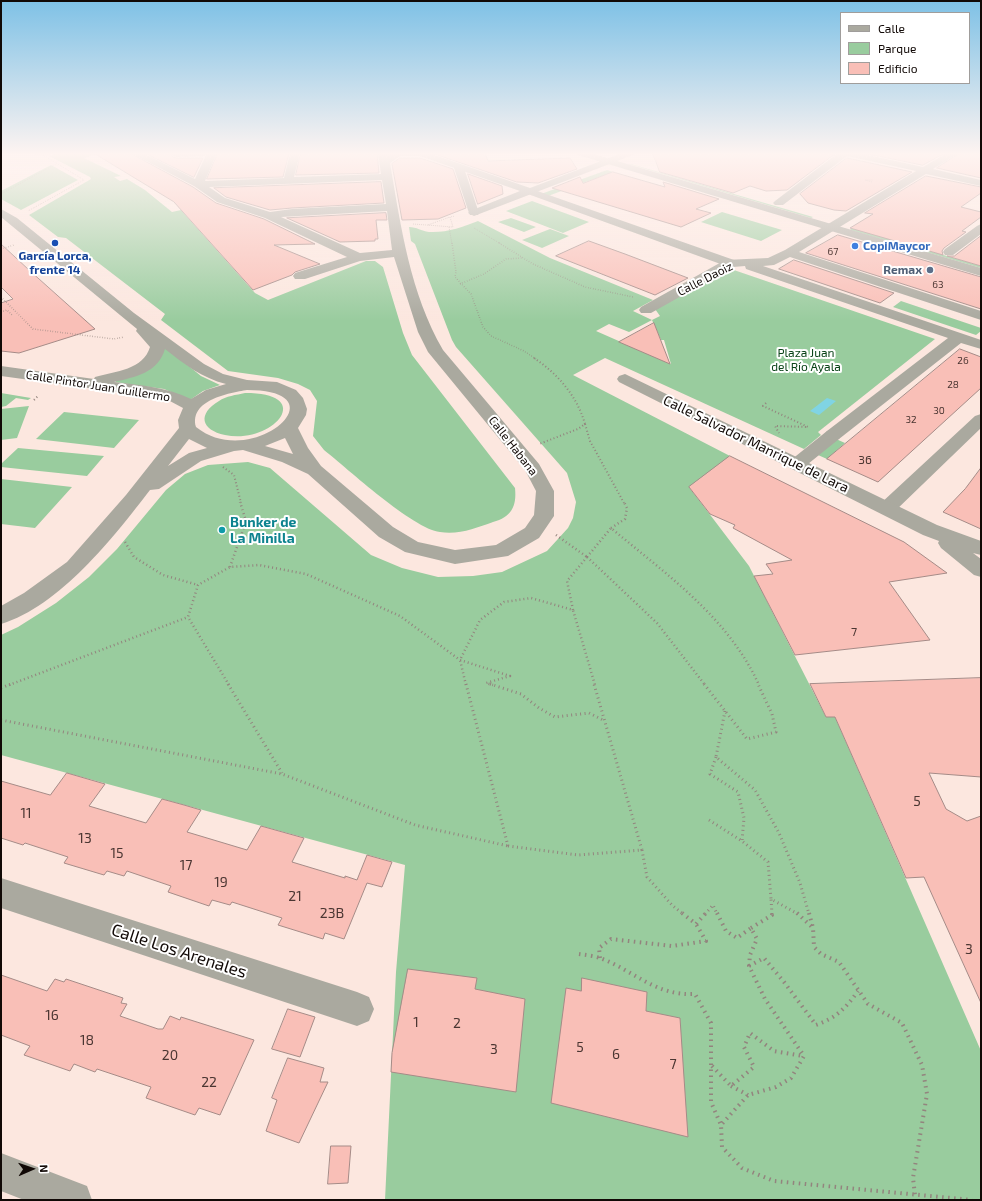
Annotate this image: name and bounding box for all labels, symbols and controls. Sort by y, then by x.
legend [840,12,970,84]
text: Calle [878,21,905,35]
text: Parque [878,41,916,55]
text: Edificio [878,61,918,75]
marker: García Lorca, frente 14 [50,238,60,248]
place label: CopiMaycor [863,239,930,253]
marker: CopiMaycor [850,241,860,251]
house number: 67 [828,246,838,258]
place label: García Lorca, frente 14 [19,249,91,277]
street label: Calle Daoiz [675,259,735,299]
place label: Remax [883,263,922,277]
marker: Remax [925,265,935,275]
house number: 63 [932,279,944,291]
park label: Plaza Juan del Río Ayala [771,346,841,374]
house number: 26 [957,355,969,367]
street label: Calle Pintor Juan Guillermo [25,367,171,405]
house number: 28 [947,379,959,391]
street label: Calle Salvador Manrique de Lara [660,392,852,496]
house number: 30 [933,405,945,417]
street label: Calle Habana [485,413,541,479]
house number: 32 [905,414,917,426]
house number: 36 [858,453,872,467]
place label: Bunker de La Minilla [230,514,296,546]
marker: Bunker de La Minilla [217,525,227,535]
house number: 7 [851,625,857,639]
house number: 5 [913,793,921,809]
house number: 11 [20,805,32,821]
house number: 13 [78,830,92,846]
house number: 15 [110,845,124,861]
house number: 17 [180,857,192,873]
house number: 19 [214,874,228,890]
house number: 21 [288,888,302,904]
house number: 23B [320,905,344,921]
street label: Calle Los Arenales [109,919,249,983]
house number: 3 [965,941,973,957]
house number: 16 [45,1007,59,1023]
house number: 1 [413,1014,419,1030]
house number: 2 [453,1015,461,1031]
house number: 18 [80,1032,94,1048]
house number: 5 [576,1039,584,1055]
house number: 3 [490,1041,498,1057]
house number: 6 [612,1046,620,1062]
house number: 20 [162,1047,178,1063]
house number: 7 [669,1056,677,1072]
house number: 22 [201,1074,217,1090]
north arrow [12,1149,52,1189]
text: N [38,1164,51,1173]

